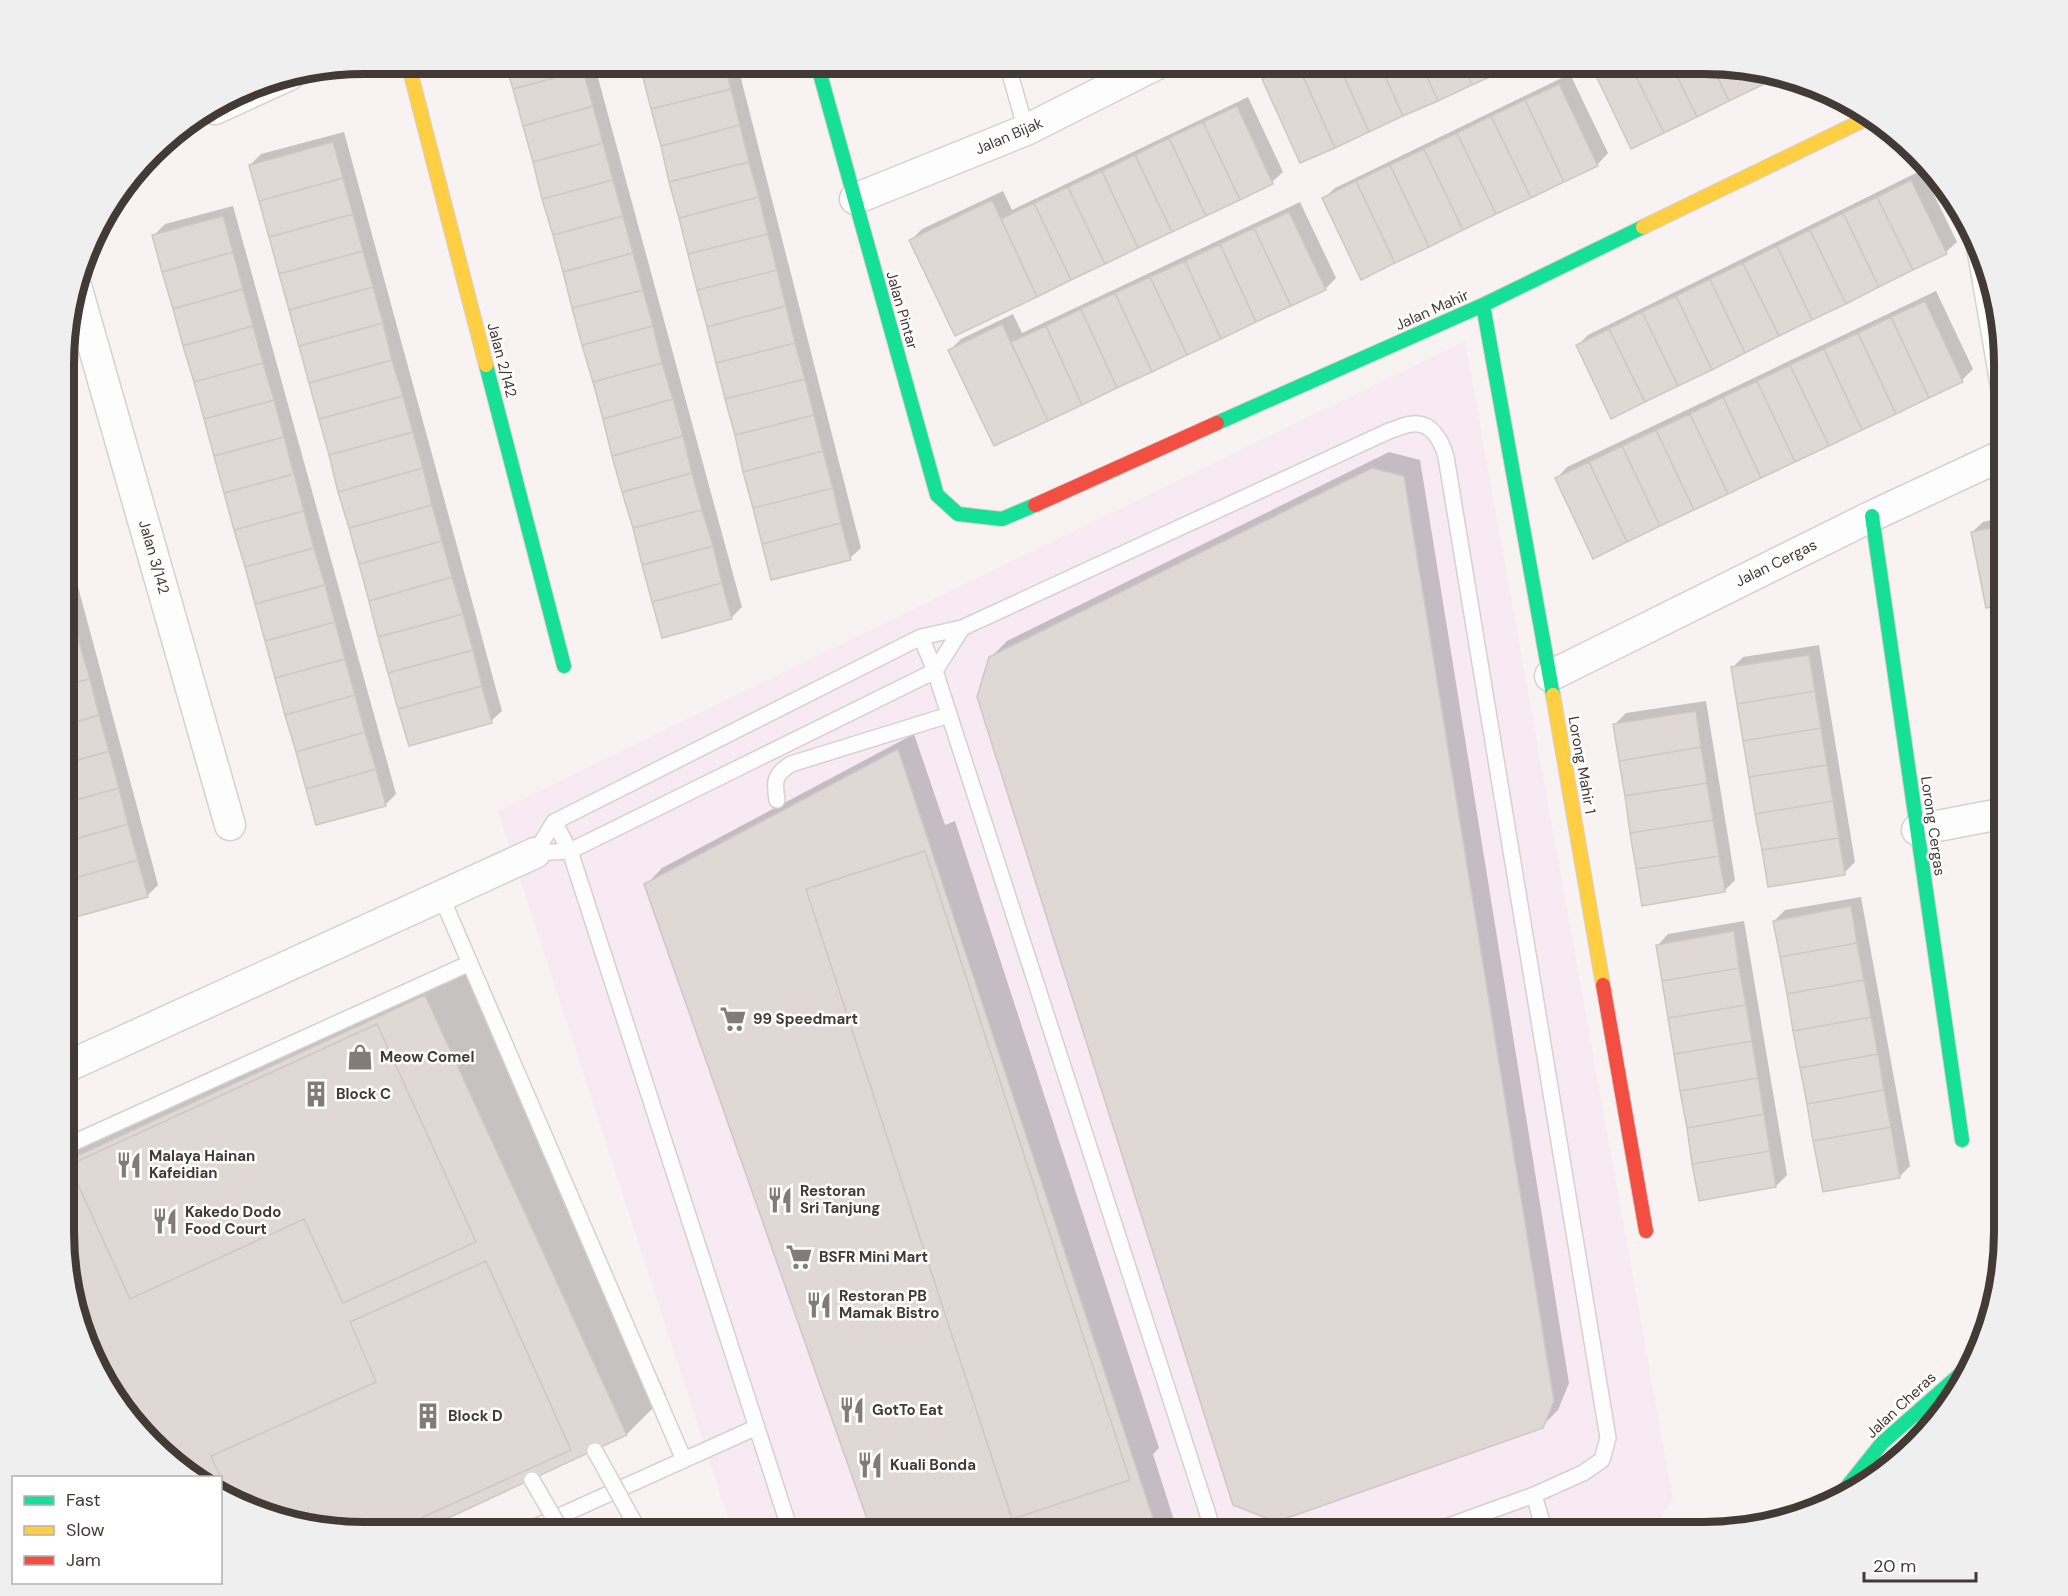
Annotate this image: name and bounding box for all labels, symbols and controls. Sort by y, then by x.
street label: Jalan Bijak [972,113,1046,159]
street label: Jalan Pintar [881,269,923,352]
street label: Jalan Mahir [1392,285,1472,335]
street label: Jalan 2/142 [482,320,522,400]
street label: Jalan 3/142 [134,518,174,596]
street label: Jalan Cergas [1732,535,1820,591]
street label: Lorong Mahir 1 [1564,715,1600,815]
street label: Lorong Cergas [1916,775,1950,877]
supermarket icon: 99 Speedmart [718,1004,748,1034]
place label: 99 Speedmart [753,1009,858,1029]
shop icon: Meow Comel [345,1042,375,1072]
place label: Meow Comel [380,1047,474,1067]
building icon: Block C [301,1079,331,1109]
place label: Block C [336,1084,391,1104]
place label: Malaya Hainan Kafeidian [149,1146,255,1183]
restaurant icon: Malaya Hainan Kafeidian [114,1150,144,1180]
place label: Restoran Sri Tanjung [800,1181,880,1218]
restaurant icon: Restoran Sri Tanjung [765,1185,795,1215]
place label: Kakedo Dodo Food Court [185,1202,281,1239]
restaurant icon: Kakedo Dodo Food Court [150,1206,180,1236]
supermarket icon: BSFR Mini Mart [784,1242,814,1272]
place label: BSFR Mini Mart [819,1247,928,1267]
place label: Restoran PB Mamak Bistro [839,1286,939,1323]
restaurant icon: Restoran PB Mamak Bistro [804,1290,834,1320]
street label: Jalan Cheras [1862,1367,1940,1443]
restaurant icon: GotTo Eat [837,1395,867,1425]
place label: GotTo Eat [872,1400,943,1420]
building icon: Block D [413,1401,443,1431]
place label: Block D [448,1406,503,1426]
restaurant icon: Kuali Bonda [855,1450,885,1480]
place label: Kuali Bonda [890,1455,976,1475]
legend [12,1476,222,1584]
text: Fast [66,1488,101,1512]
text: Slow [66,1518,105,1542]
scale bar [1864,1545,1976,1583]
text: Jam [66,1548,101,1572]
text: 20 m [1873,1554,1916,1578]

